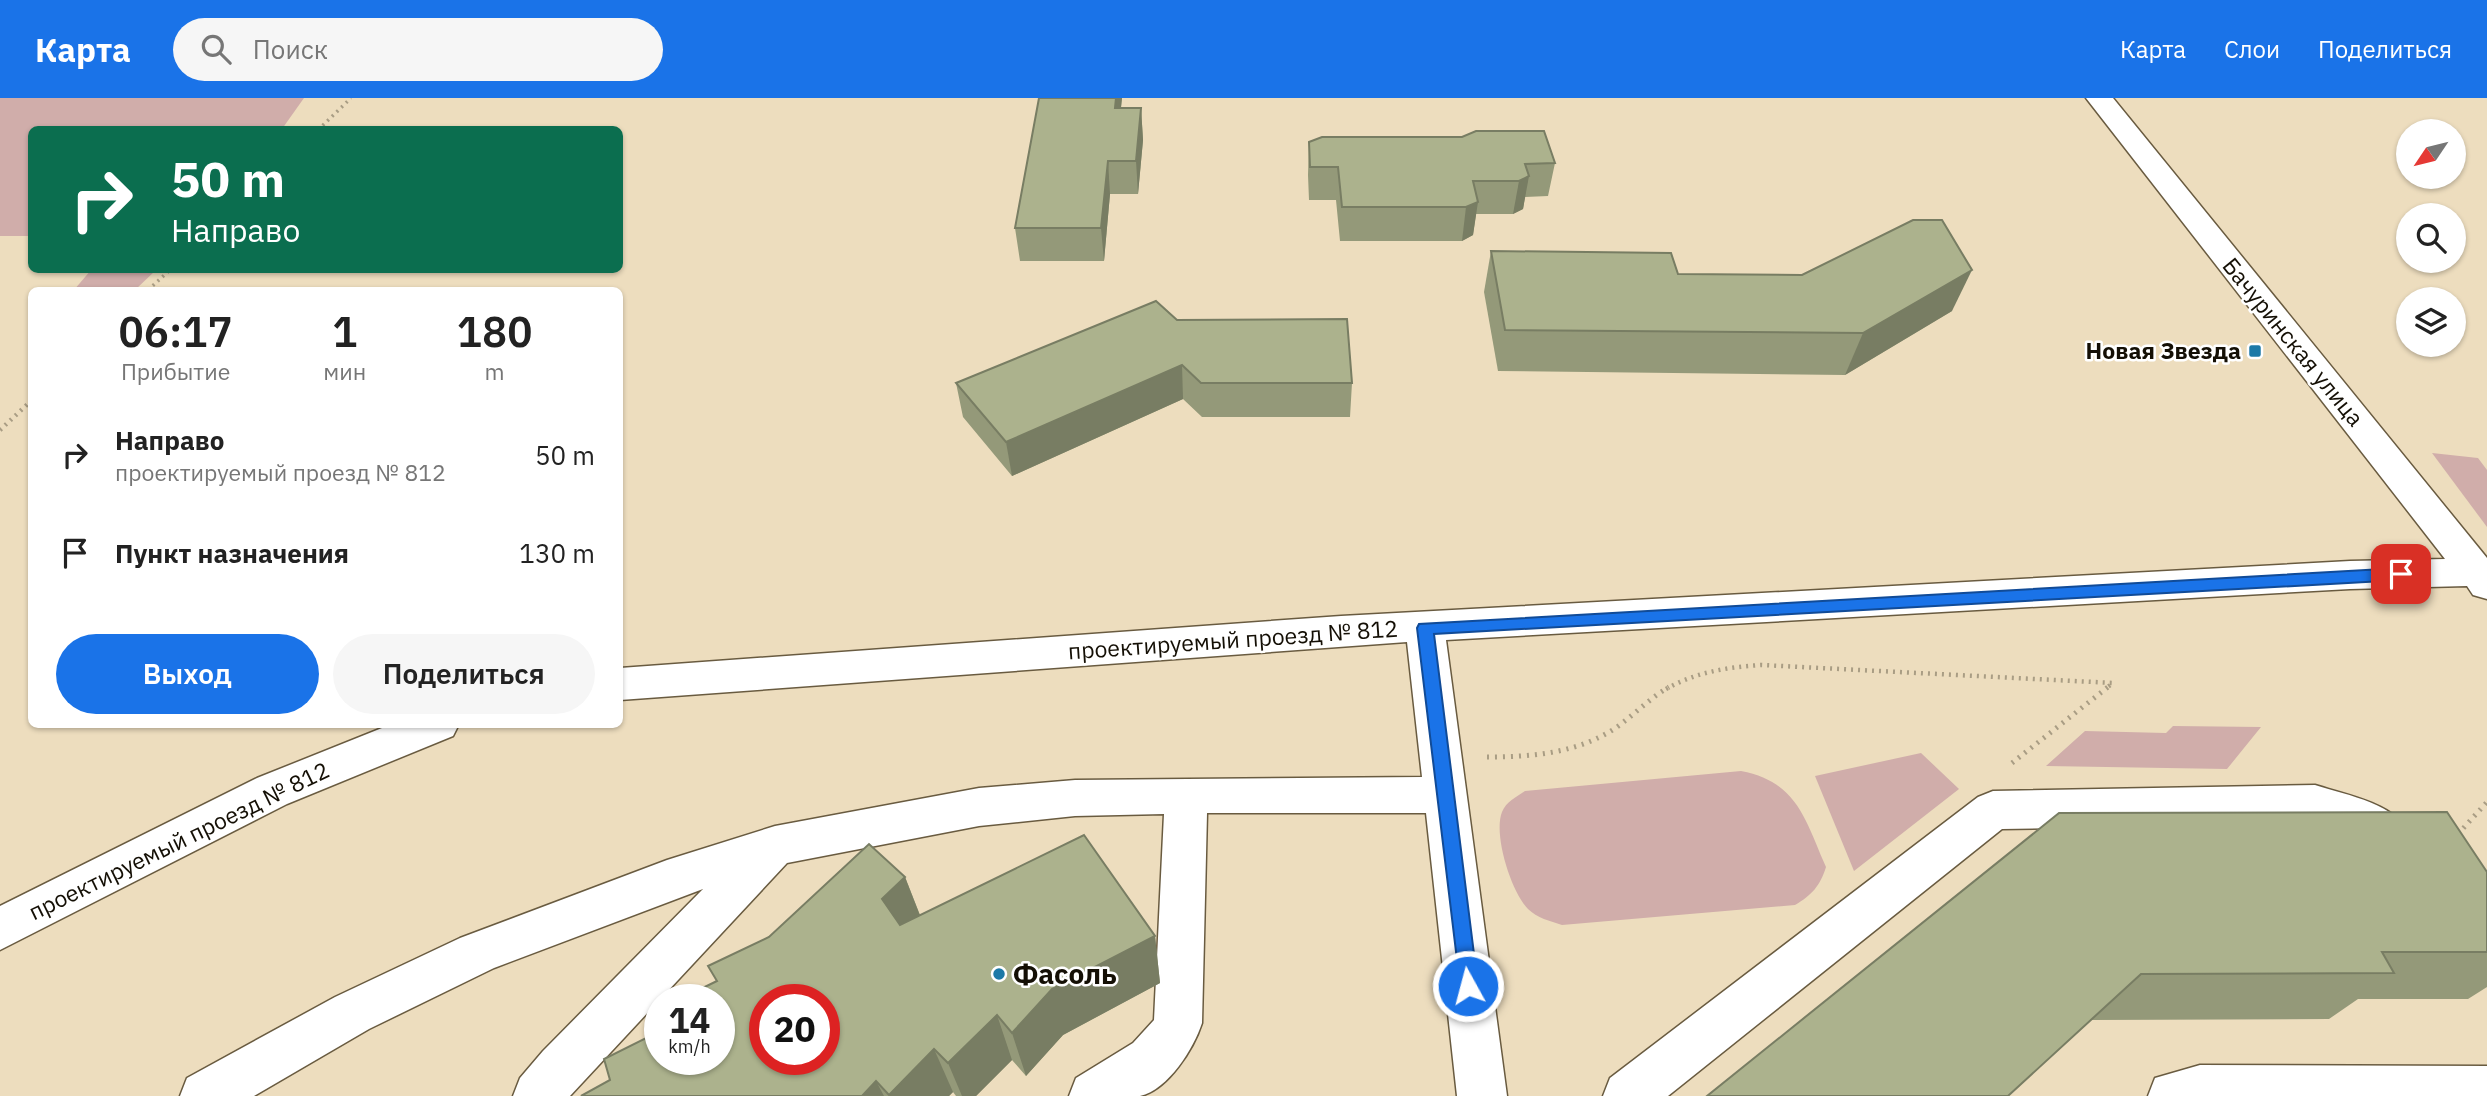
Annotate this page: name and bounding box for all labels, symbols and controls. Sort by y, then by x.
search box [173,18,663,81]
text: Карта [35,28,131,71]
icon: search [197,30,235,68]
text: Поиск [253,32,328,66]
text: Карта [2120,33,2186,65]
text: Слои [2224,33,2280,65]
text: Поделиться [2318,33,2452,65]
north arrow [2396,119,2466,189]
map controls [2396,119,2466,357]
text: 50 m [171,147,285,210]
icon: right [56,154,147,245]
button: search [2396,203,2466,273]
text: Направо [171,209,300,251]
street label: Бачуринская улица [2216,251,2371,432]
button: layers [2396,287,2466,357]
text: 06:17 [119,304,233,359]
text: 1 [332,304,357,359]
text: 180 [457,304,532,359]
place label: Новая Звезда [2086,335,2241,365]
marker: Новая Звезда [2247,343,2263,359]
text: Прибытие [121,356,230,386]
text: мин [323,356,366,386]
text: m [485,356,505,386]
text: Направо [115,423,224,457]
icon: right [56,436,94,474]
text: 50 m [535,438,595,472]
text: проектируемый проезд № 812 [115,457,446,487]
icon: arrive [56,534,94,572]
text: Пункт назначения [115,536,349,570]
text: 130 m [519,536,595,570]
pin [2371,544,2431,604]
icon: arrive [2382,555,2420,593]
street label: проектируемый проезд № 812 [1067,613,1399,666]
button: Выход [56,634,319,714]
button: Поделиться [333,634,595,714]
street label: проектируемый проезд № 812 [23,754,334,926]
position arrow [1431,949,1505,1023]
place label: Фасоль [1013,955,1117,992]
marker: Фасоль [991,966,1007,982]
speed limit sign: 20 [749,984,840,1075]
text: 14 [668,997,711,1043]
text: km/h [668,1035,711,1058]

